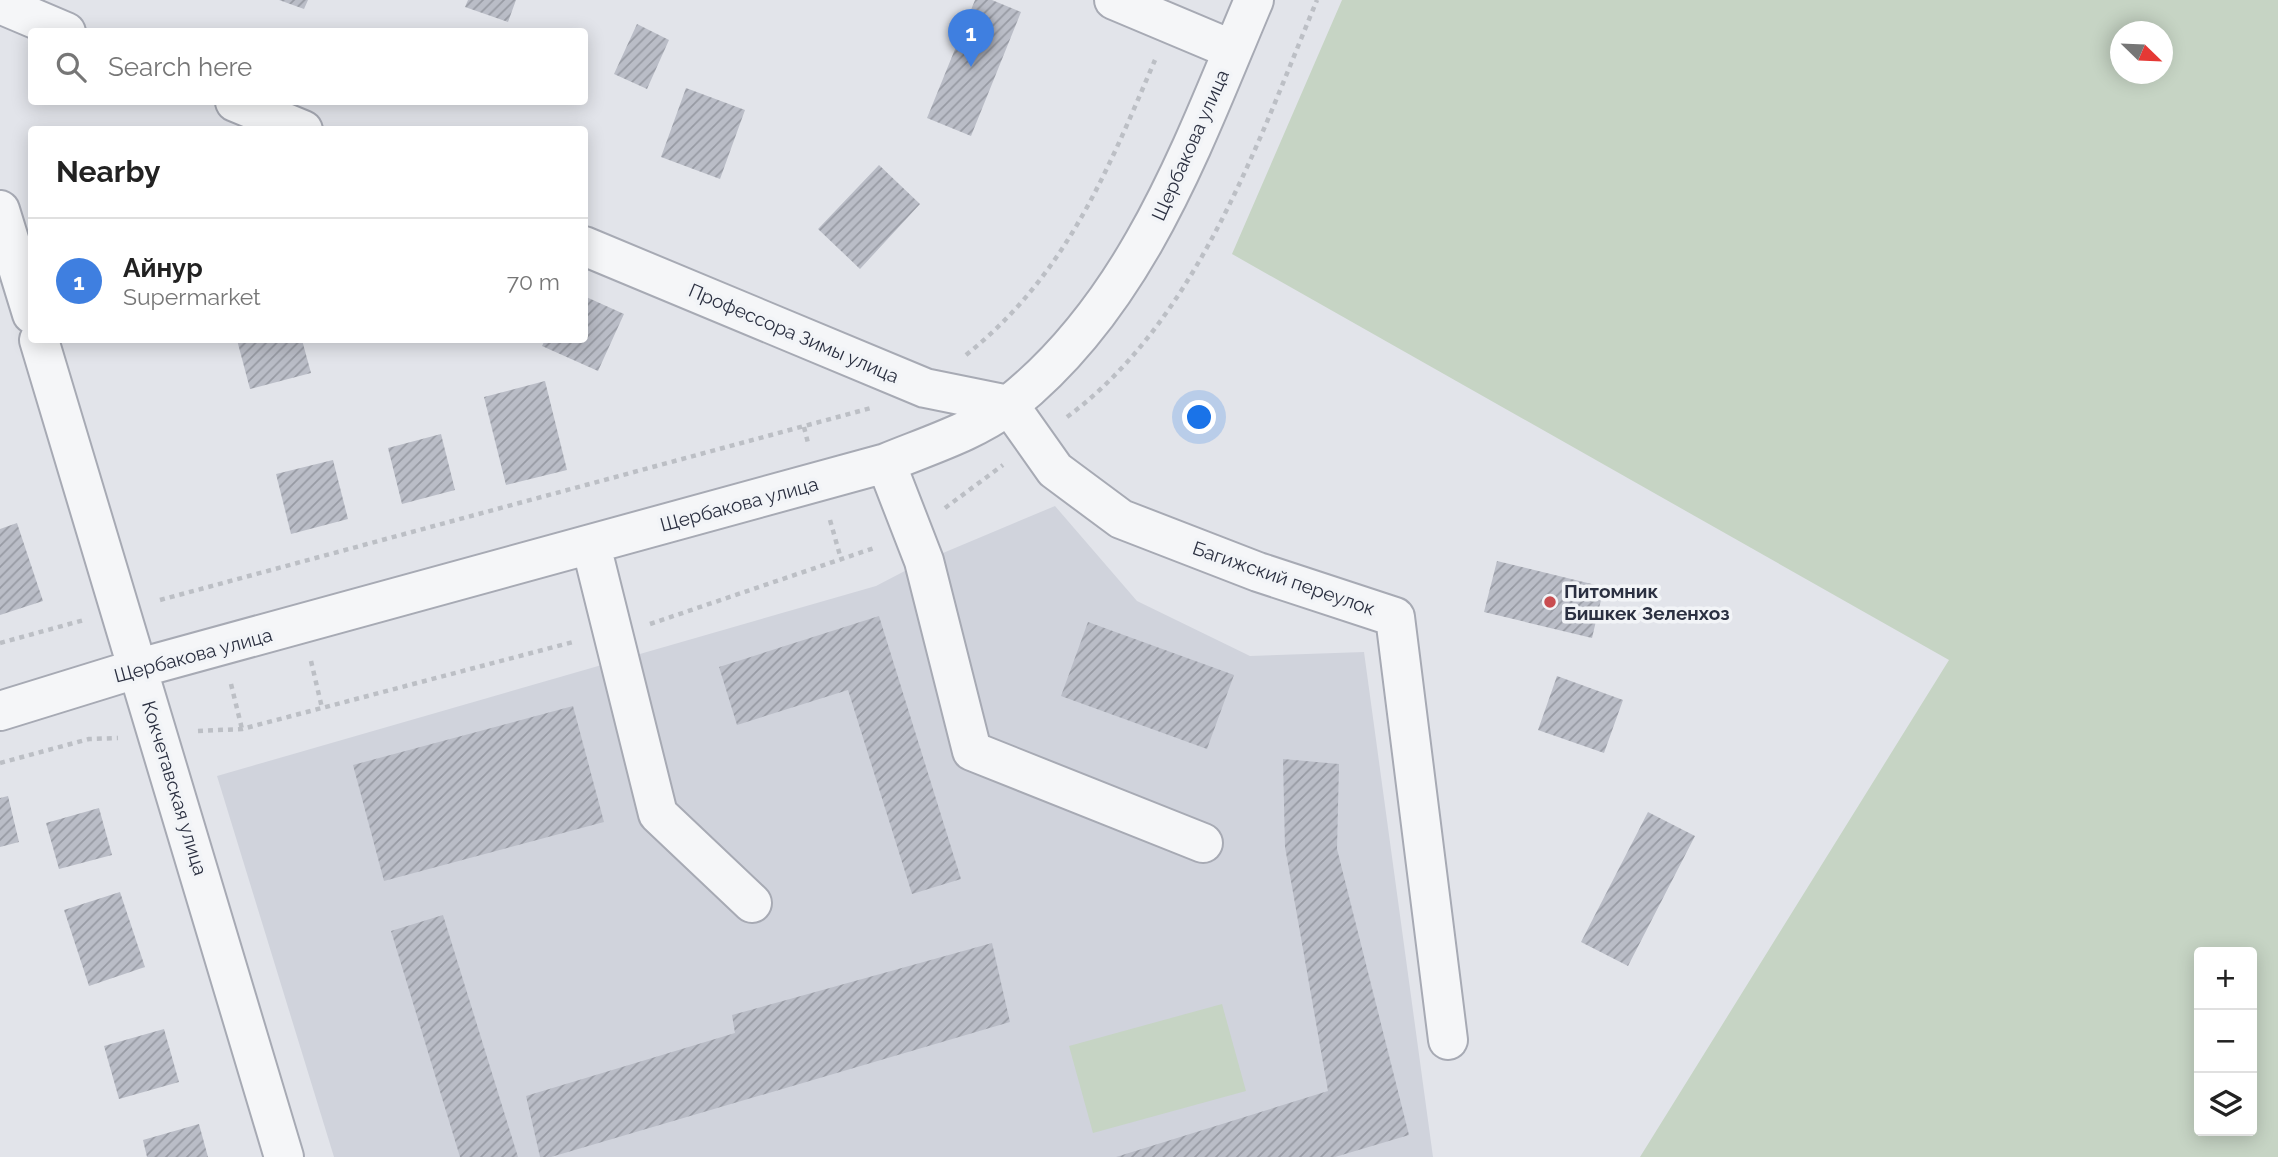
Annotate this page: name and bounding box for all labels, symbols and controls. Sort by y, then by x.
pin: 1 [948,9,994,67]
north arrow [2110,21,2173,84]
search box [28,28,588,105]
icon: search [52,48,90,86]
text: Search here [108,52,252,82]
street label: Щербакова улица [1147,66,1233,224]
text: Nearby [56,154,160,189]
text: Айнур [123,253,203,283]
text: 1 [73,268,85,295]
text: 70 m [507,268,560,295]
street label: Профессора Зимы улица [686,279,902,387]
text: Supermarket [123,283,261,310]
your location [1182,400,1216,434]
street label: Щербакова улица [658,472,820,536]
street label: Багижский переулок [1190,536,1378,620]
place label: Питомник Бишкек Зеленхоз [1564,580,1730,624]
marker: Питомник Бишкек Зеленхоз [1542,594,1558,610]
street label: Щербакова улица [112,623,274,687]
street label: Кокчетавская улица [138,698,212,878]
map controls [2194,947,2257,1136]
button: + [2194,947,2257,1010]
button: − [2194,1010,2257,1073]
button: layers [2194,1073,2257,1136]

